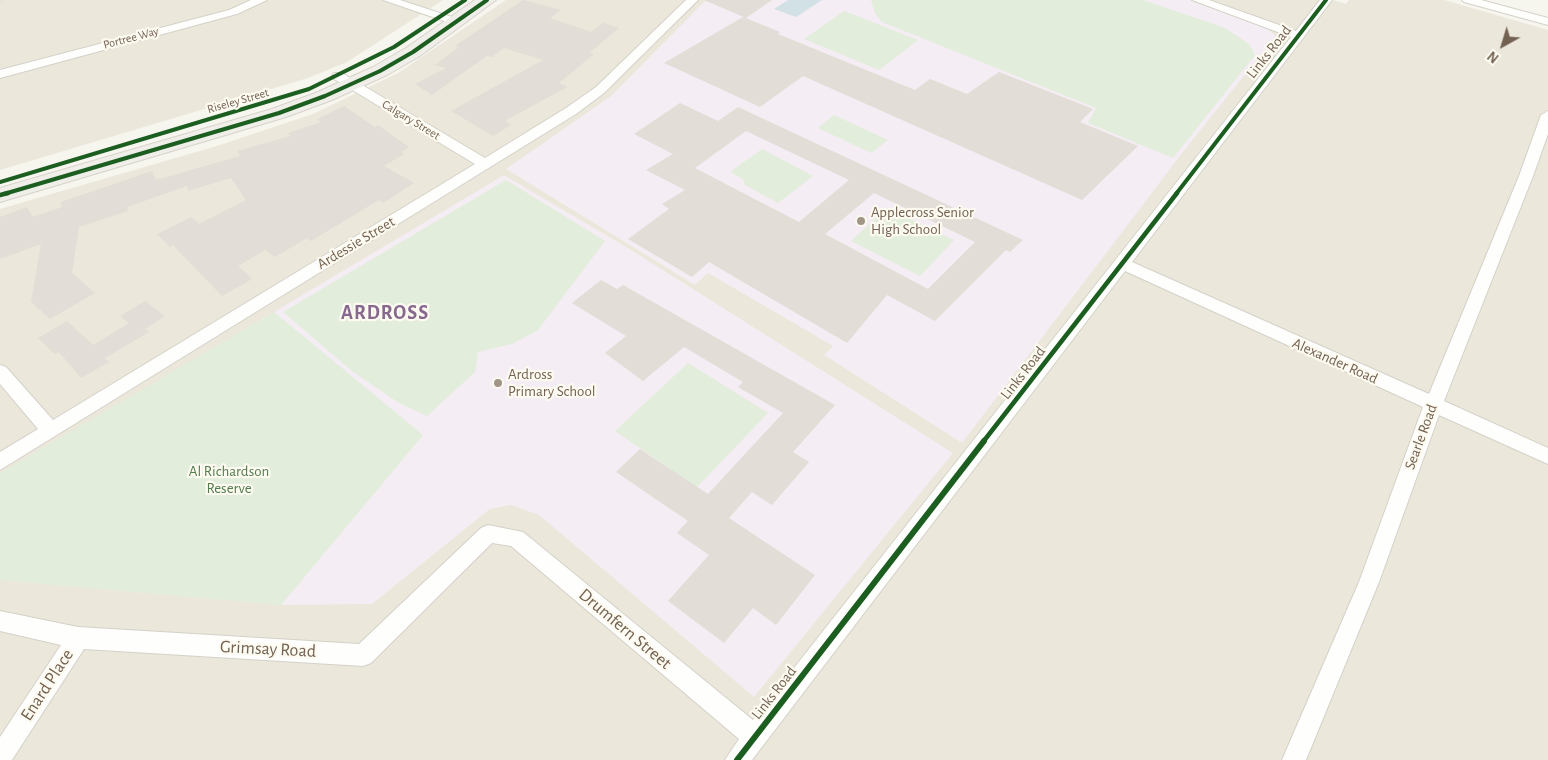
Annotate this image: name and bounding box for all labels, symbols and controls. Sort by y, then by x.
north arrow [1478,20,1528,70]
street label: Links Road [1243,22,1295,82]
street label: Portree Way [102,24,160,52]
text: N [1485,48,1502,65]
street label: Riseley Street [206,85,270,117]
street label: Calgary Street [379,97,443,143]
place label: Applecross Senior High School [871,203,974,238]
street label: Ardessie Street [314,213,398,273]
marker: Applecross Senior High School [855,215,867,227]
district label: ARDROSS [340,301,430,325]
street label: Alexander Road [1289,334,1381,388]
street label: Links Road [997,343,1049,403]
place label: Ardross Primary School [508,365,596,400]
marker: Ardross Primary School [492,377,504,389]
street label: Searle Road [1401,402,1441,472]
park label: Al Richardson Reserve [189,462,269,497]
street label: Drumfern Street [574,584,676,674]
street label: Grimsay Road [219,636,317,662]
street label: Enard Place [16,645,78,725]
street label: Links Road [748,663,800,723]

